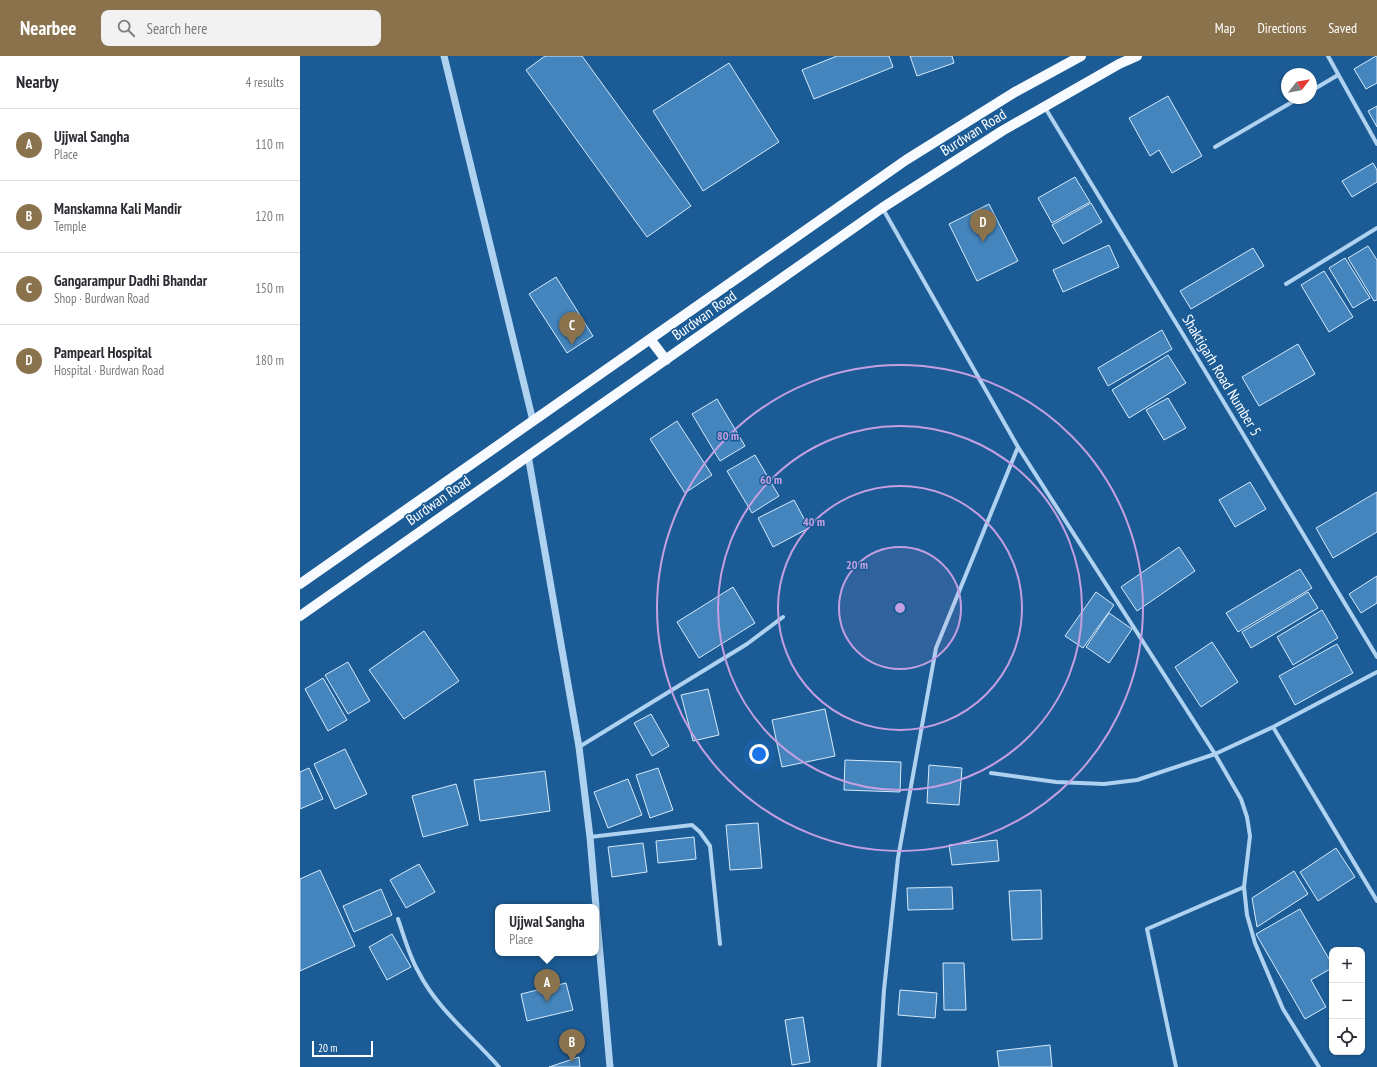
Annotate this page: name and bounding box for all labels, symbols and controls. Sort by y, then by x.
search box [101,10,381,46]
text: Nearbee [20,16,77,40]
icon: search [115,17,137,39]
text: Search here [147,19,207,38]
text: Map [1215,19,1235,37]
text: Directions [1257,19,1306,37]
text: Saved [1328,19,1357,37]
north arrow [1281,68,1317,104]
text: Nearby [16,71,59,93]
text: 4 results [245,74,284,91]
street label: Burdwan Road [936,104,1010,160]
text: Ujjwal Sangha [54,127,129,146]
text: A [26,136,32,153]
text: 110 m [255,136,284,153]
text: Place [54,146,78,163]
text: Manskamna Kali Mandir [54,199,182,218]
text: B [26,208,32,225]
text: 120 m [255,208,284,225]
pin: D [970,209,996,242]
text: Temple [54,218,86,235]
text: Gangarampur Dadhi Bhandar [54,271,207,290]
text: C [26,280,32,297]
text: 150 m [255,280,284,297]
street label: Burdwan Road [668,286,740,344]
text: Shop · Burdwan Road [54,290,149,307]
street label: Shaktigarh Road Number 5 [1178,311,1266,439]
pin: C [559,312,585,345]
text: Pampearl Hospital [54,343,152,362]
text: D [26,352,32,369]
text: 180 m [255,352,284,369]
text: Hospital · Burdwan Road [54,362,164,379]
text: 80 m [717,428,739,443]
street label: Burdwan Road [402,471,474,529]
text: 60 m [760,472,782,487]
text: 40 m [803,514,825,529]
text: 20 m [846,557,868,572]
centre of rings [893,601,907,615]
your location [749,744,769,764]
popup [495,904,599,956]
text: Ujjwal Sangha [509,912,585,931]
text: Place [509,931,533,948]
map controls [1329,947,1365,1055]
button: + [1329,947,1365,983]
pin: A [534,969,560,1002]
button: − [1329,983,1365,1019]
button: locate [1329,1019,1365,1055]
pin: B [559,1029,585,1062]
scale bar [312,1039,373,1058]
text: 20 m [318,1041,337,1055]

